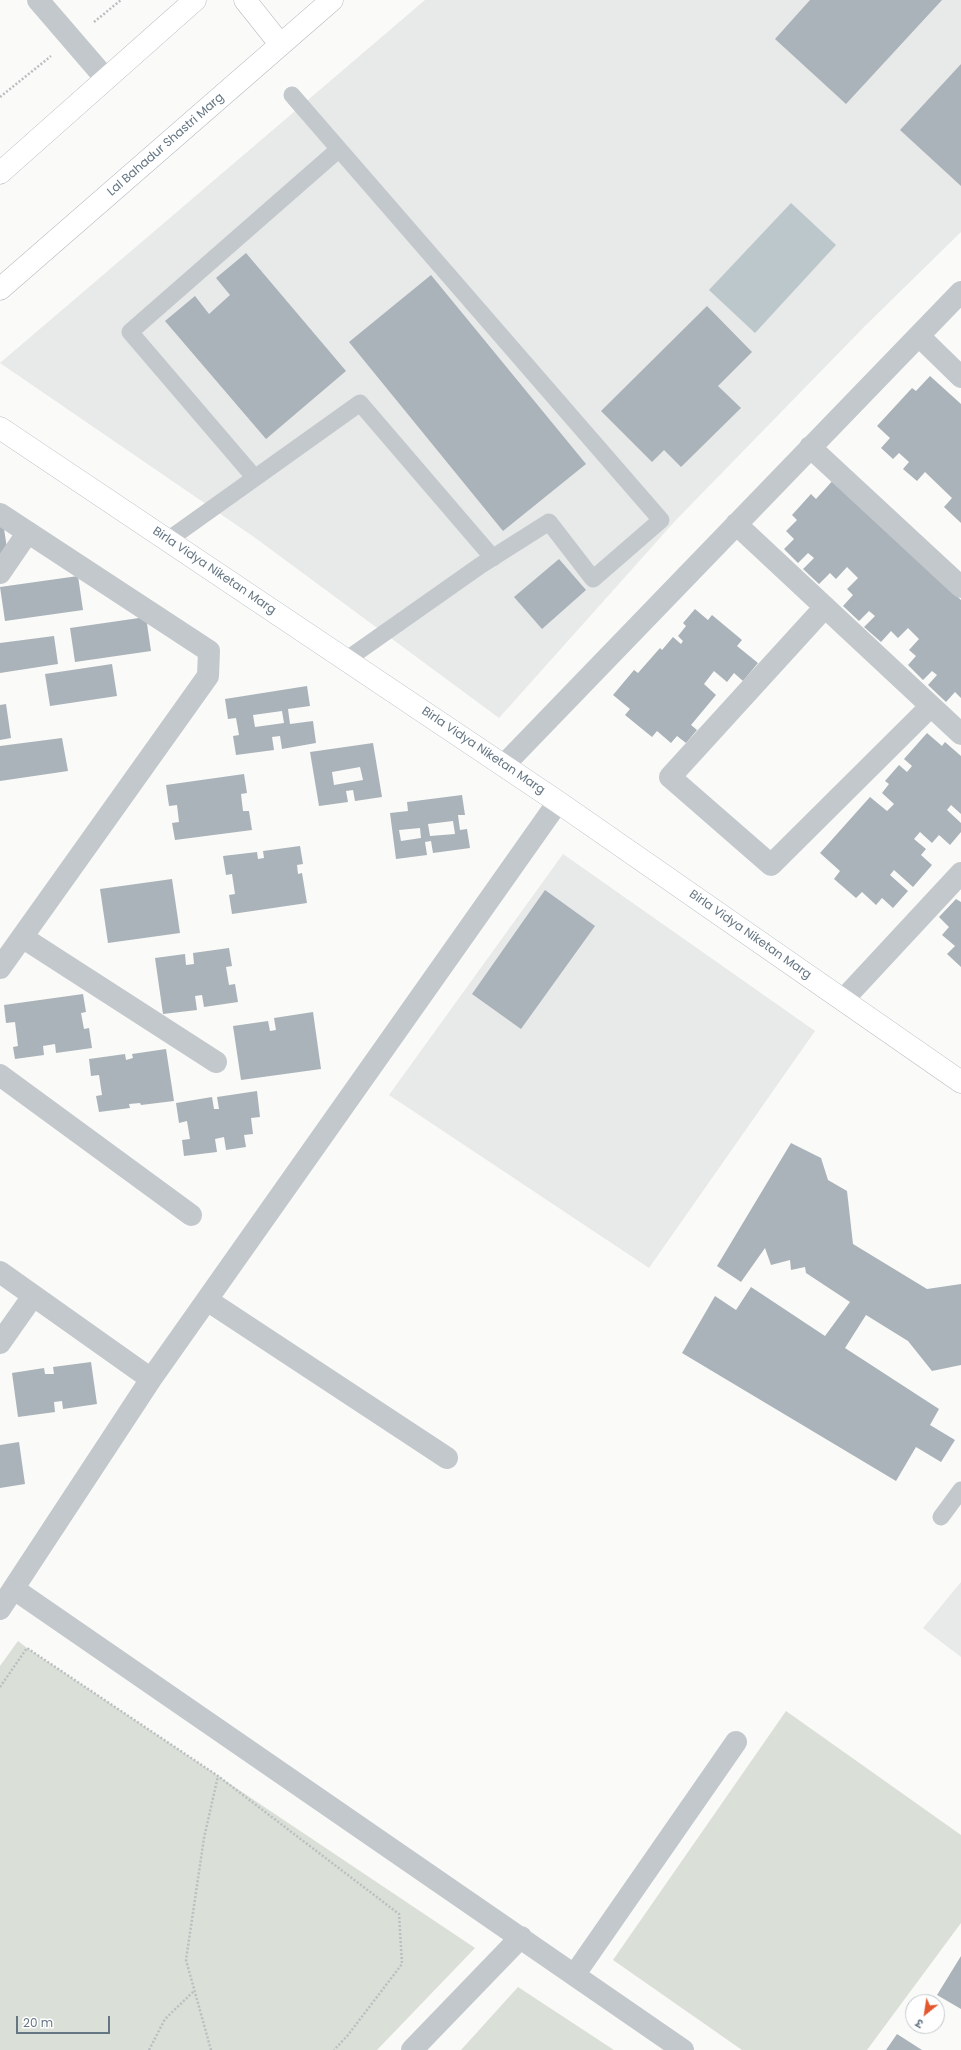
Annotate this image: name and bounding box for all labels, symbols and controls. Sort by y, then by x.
street label: Lal Bahadur Shastri Marg [105,91,227,199]
street label: Birla Vidya Niketan Marg [150,524,278,618]
street label: Birla Vidya Niketan Marg [419,704,547,798]
street label: Birla Vidya Niketan Marg [686,887,814,983]
north arrow [905,1994,945,2034]
scale bar [18,2008,112,2034]
text: 20 m [23,2014,53,2031]
text: उ [913,2015,926,2032]

